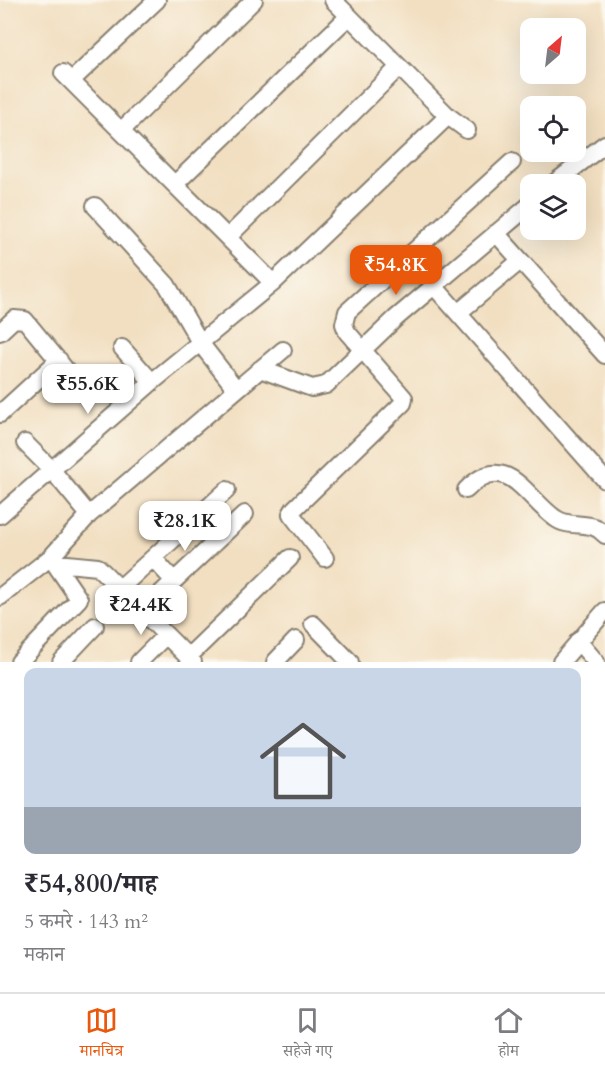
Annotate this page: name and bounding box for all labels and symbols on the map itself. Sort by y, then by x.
north arrow [520,18,586,84]
pin: ₹54.8K [347,245,445,296]
pin: ₹55.6K [39,364,137,415]
pin: ₹28.1K [136,501,234,552]
pin: ₹24.4K [92,585,190,636]

